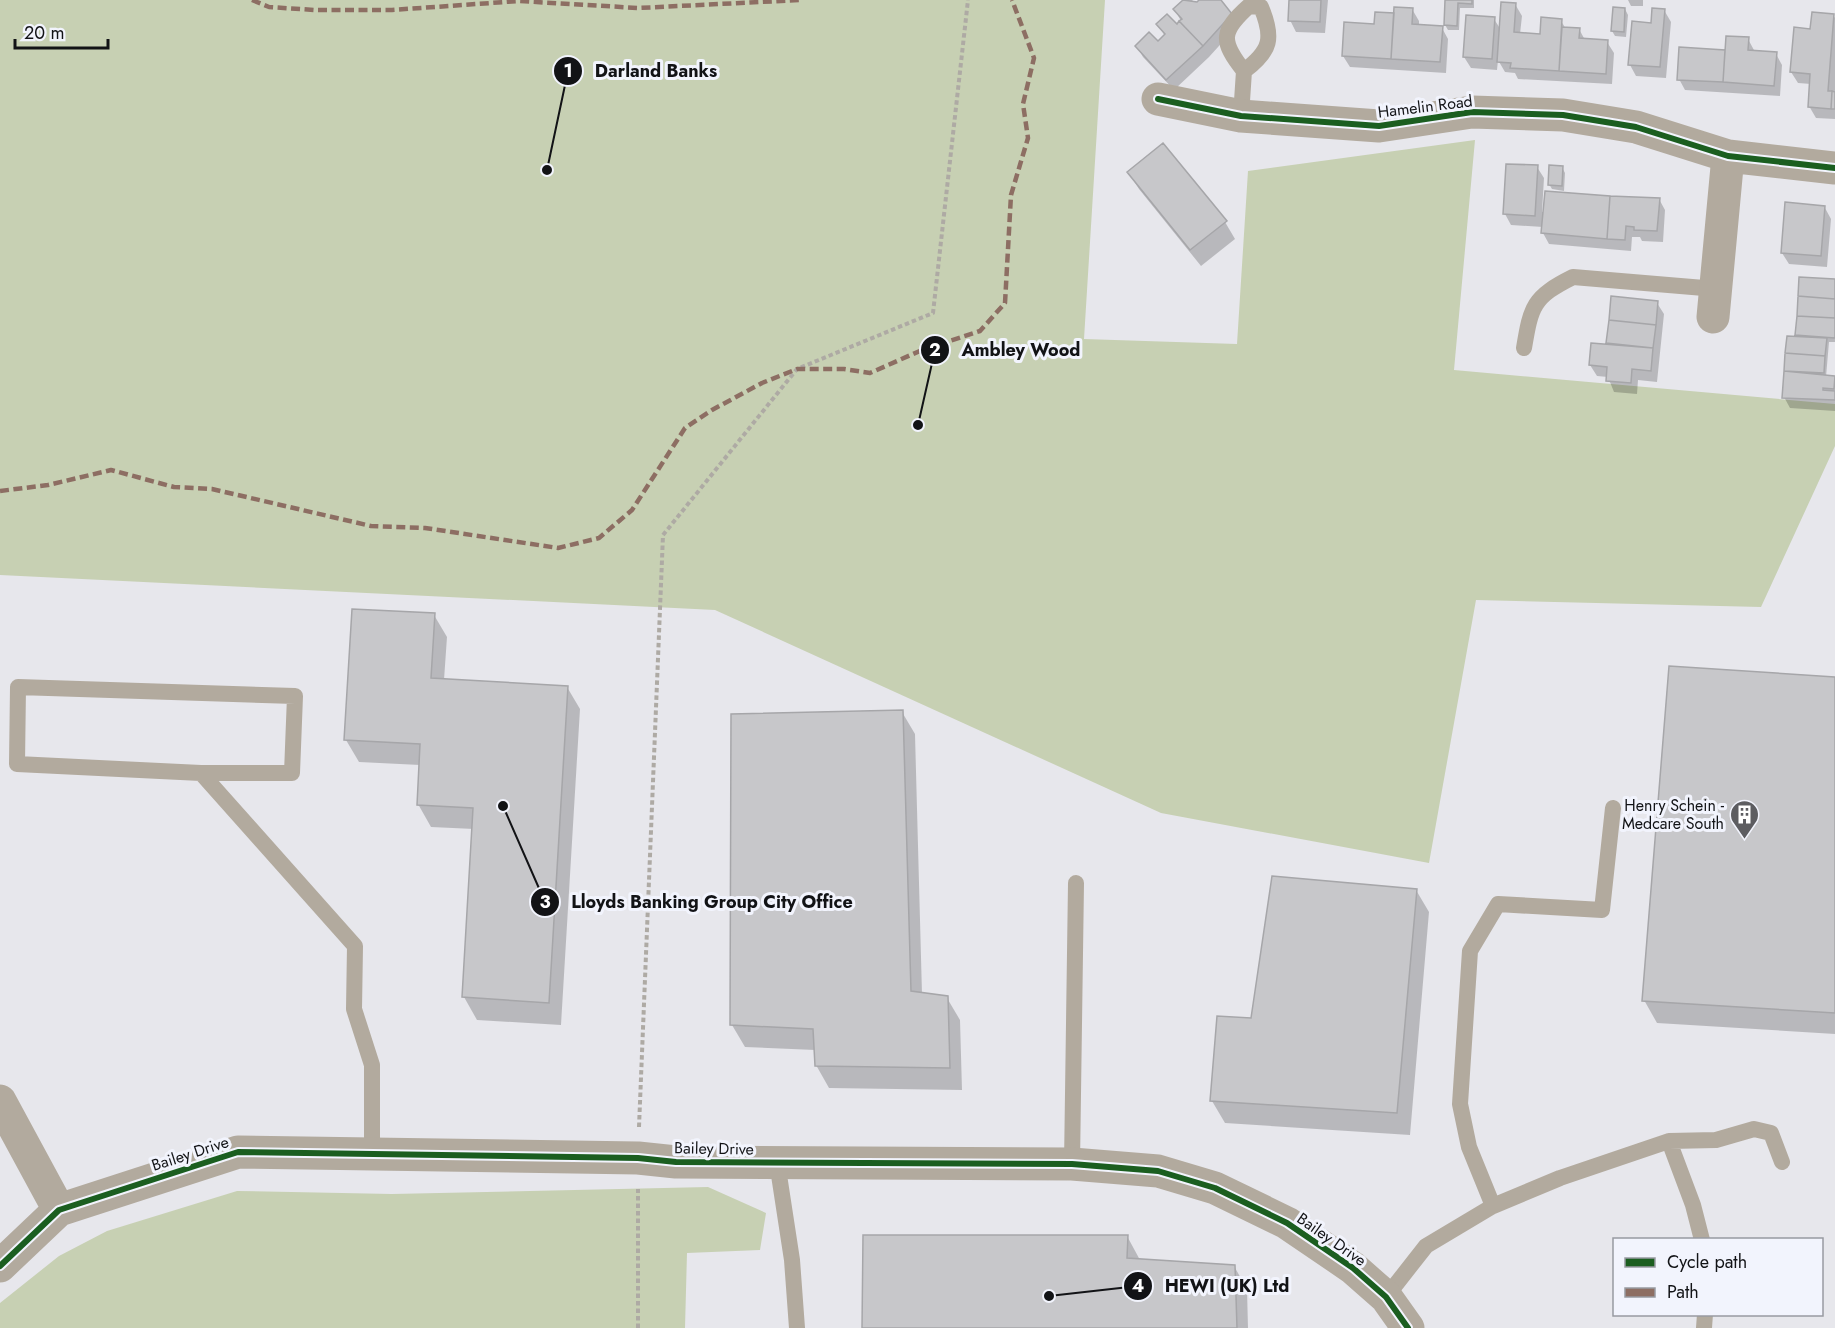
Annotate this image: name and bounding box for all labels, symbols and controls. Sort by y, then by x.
scale bar [15,12,108,50]
text: 20 m [24,20,64,46]
callout: Darland Banks [553,53,729,89]
text: 1 [563,58,573,84]
text: Darland Banks [595,58,717,84]
street label: Hamelin Road [1376,89,1474,124]
callout: Ambley Wood [920,332,1093,368]
text: 2 [929,337,941,363]
text: Ambley Wood [961,337,1080,363]
place label: Henry Schein - Medcare South [1622,794,1725,835]
building icon: Henry Schein - Medcare South [1729,798,1761,840]
callout: Lloyds Banking Group City Office [530,884,865,920]
text: 3 [539,889,551,915]
text: Lloyds Banking Group City Office [571,889,853,915]
street label: Bailey Drive [149,1130,232,1177]
street label: Bailey Drive [674,1136,754,1161]
street label: Bailey Drive [1292,1207,1371,1272]
legend [1613,1238,1823,1316]
text: Cycle path [1667,1249,1747,1275]
callout: HEWI (UK) Ltd [1123,1268,1301,1304]
text: 4 [1132,1273,1144,1299]
text: HEWI (UK) Ltd [1165,1273,1289,1299]
text: Path [1667,1279,1699,1305]

